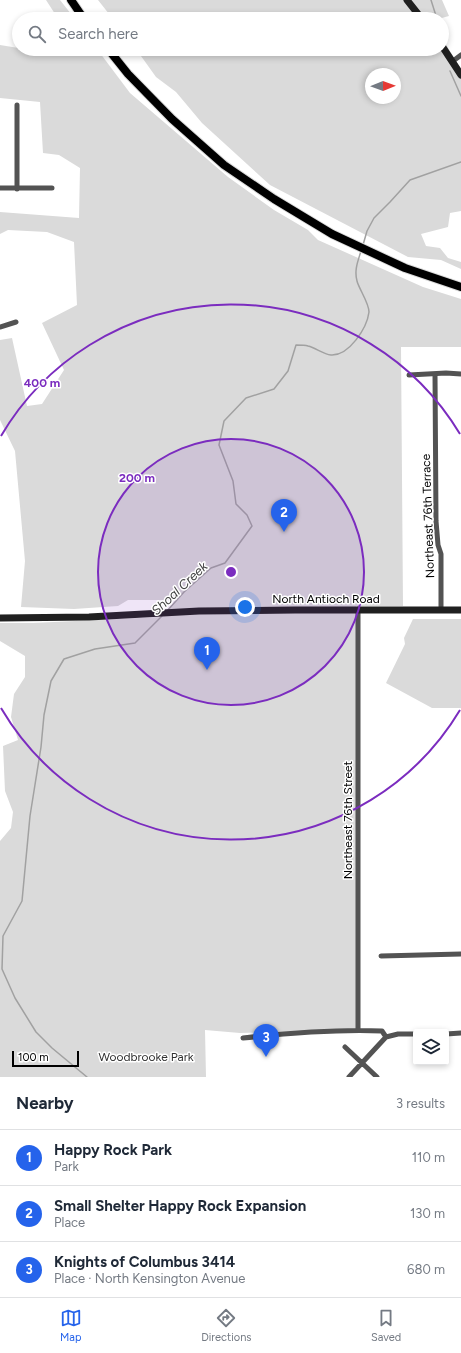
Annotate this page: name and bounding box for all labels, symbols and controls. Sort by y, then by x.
search box [12,12,449,56]
icon: search [26,23,48,45]
text: Search here [58,25,138,43]
north arrow [365,68,401,104]
text: 400 m [24,376,60,390]
street label: Northeast 76th Terrace [419,453,437,578]
text: 200 m [119,471,155,485]
pin: 2 [271,499,297,532]
water label: Shoal Creek [148,558,211,618]
centre of rings [224,565,238,579]
street label: North Antioch Road [272,592,380,606]
your location [235,597,255,617]
pin: 1 [194,637,220,670]
street label: Northeast 76th Street [341,760,355,879]
pin: 3 [253,1024,279,1057]
map controls [413,1029,449,1065]
button: layers [413,1029,449,1065]
scale bar [12,1049,79,1068]
park label: Woodbrooke Park [98,1050,194,1064]
text: 100 m [18,1051,49,1064]
text: Nearby [16,1093,74,1113]
text: 3 results [396,1096,445,1111]
text: Happy Rock Park [54,1141,172,1159]
text: 1 [26,1150,32,1165]
text: 110 m [412,1150,445,1165]
text: Park [54,1159,79,1174]
text: Small Shelter Happy Rock Expansion [54,1197,306,1215]
text: 2 [25,1206,33,1221]
text: 130 m [410,1206,445,1221]
text: Place [54,1215,85,1230]
text: Knights of Columbus 3414 [54,1253,235,1271]
text: 3 [25,1262,33,1277]
text: 680 m [407,1262,445,1277]
text: Place · North Kensington Avenue [54,1271,245,1286]
tab: Map [60,1307,82,1344]
tab: Directions [201,1307,251,1344]
tab: Saved [371,1307,401,1344]

